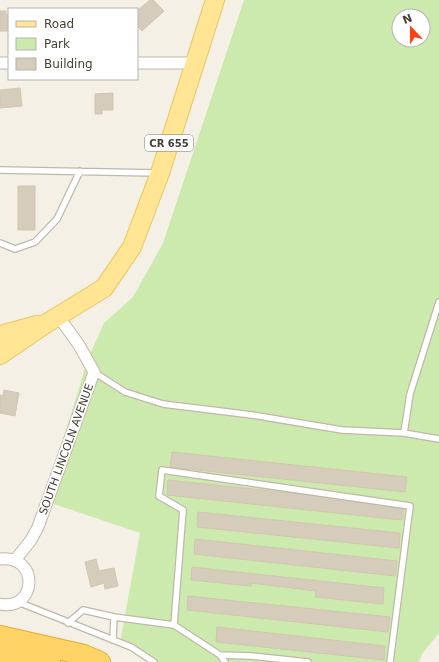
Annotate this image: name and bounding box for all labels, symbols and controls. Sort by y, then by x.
legend [8,8,138,80]
north arrow [391,8,431,48]
text: N [401,11,414,27]
text: Road [44,17,74,31]
text: Park [44,37,70,51]
text: Building [44,57,93,71]
road number: CR 655 [145,135,193,151]
street label: SOUTH LINCOLN AVENUE [37,382,96,516]

